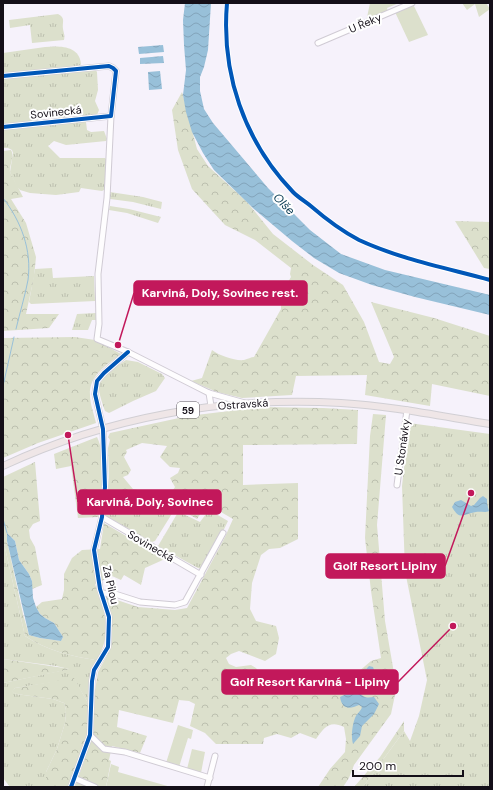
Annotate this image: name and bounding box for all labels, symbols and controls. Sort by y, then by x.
street label: U Řeky [347,10,383,36]
street label: Sovinecká [30,102,82,122]
water label: Olše [270,190,299,219]
callout: Karviná, Doly, Sovinec rest. [134,281,307,305]
text: Karviná, Doly, Sovinec rest. [142,285,298,301]
street label: Ostravská [217,395,269,413]
road number: 59 [177,402,199,418]
street label: U Stonávky [391,418,413,476]
callout: Karviná, Doly, Sovinec [78,490,221,514]
text: Karviná, Doly, Sovinec [86,494,214,510]
street label: Sovinecká [125,527,177,565]
callout: Golf Resort Lipiny [326,554,445,578]
text: Golf Resort Lipiny [333,558,438,574]
street label: Za Pilou [100,564,122,606]
callout: Golf Resort Karviná - Lipiny [222,670,398,694]
text: Golf Resort Karviná - Lipiny [230,674,391,690]
scale bar [353,752,463,778]
text: 200 m [359,758,396,774]

